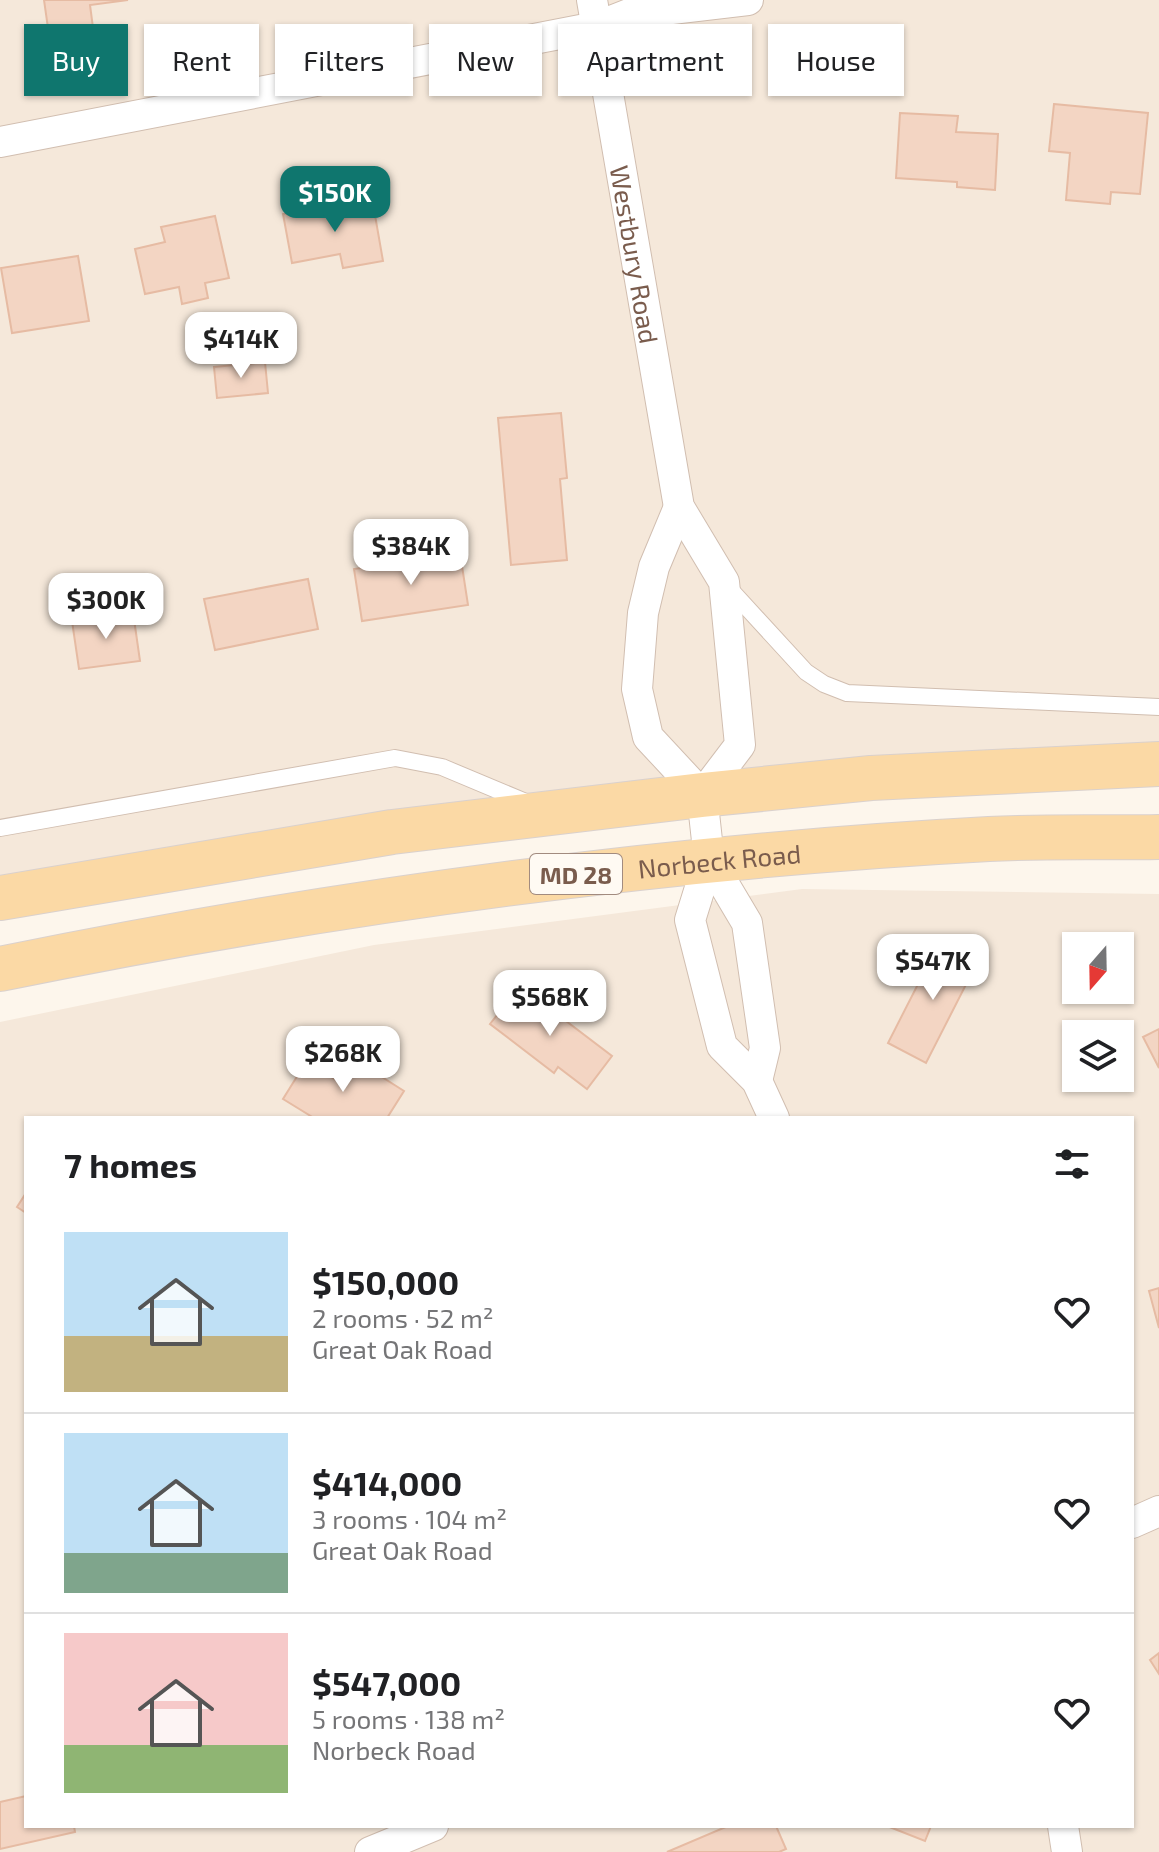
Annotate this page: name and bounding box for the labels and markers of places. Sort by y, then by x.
pin: $150K [279,166,391,234]
pin: $414K [185,312,297,380]
pin: $384K [355,519,467,587]
pin: $300K [50,573,162,641]
pin: $547K [877,934,989,1002]
pin: $568K [494,970,606,1038]
pin: $268K [287,1026,399,1094]

